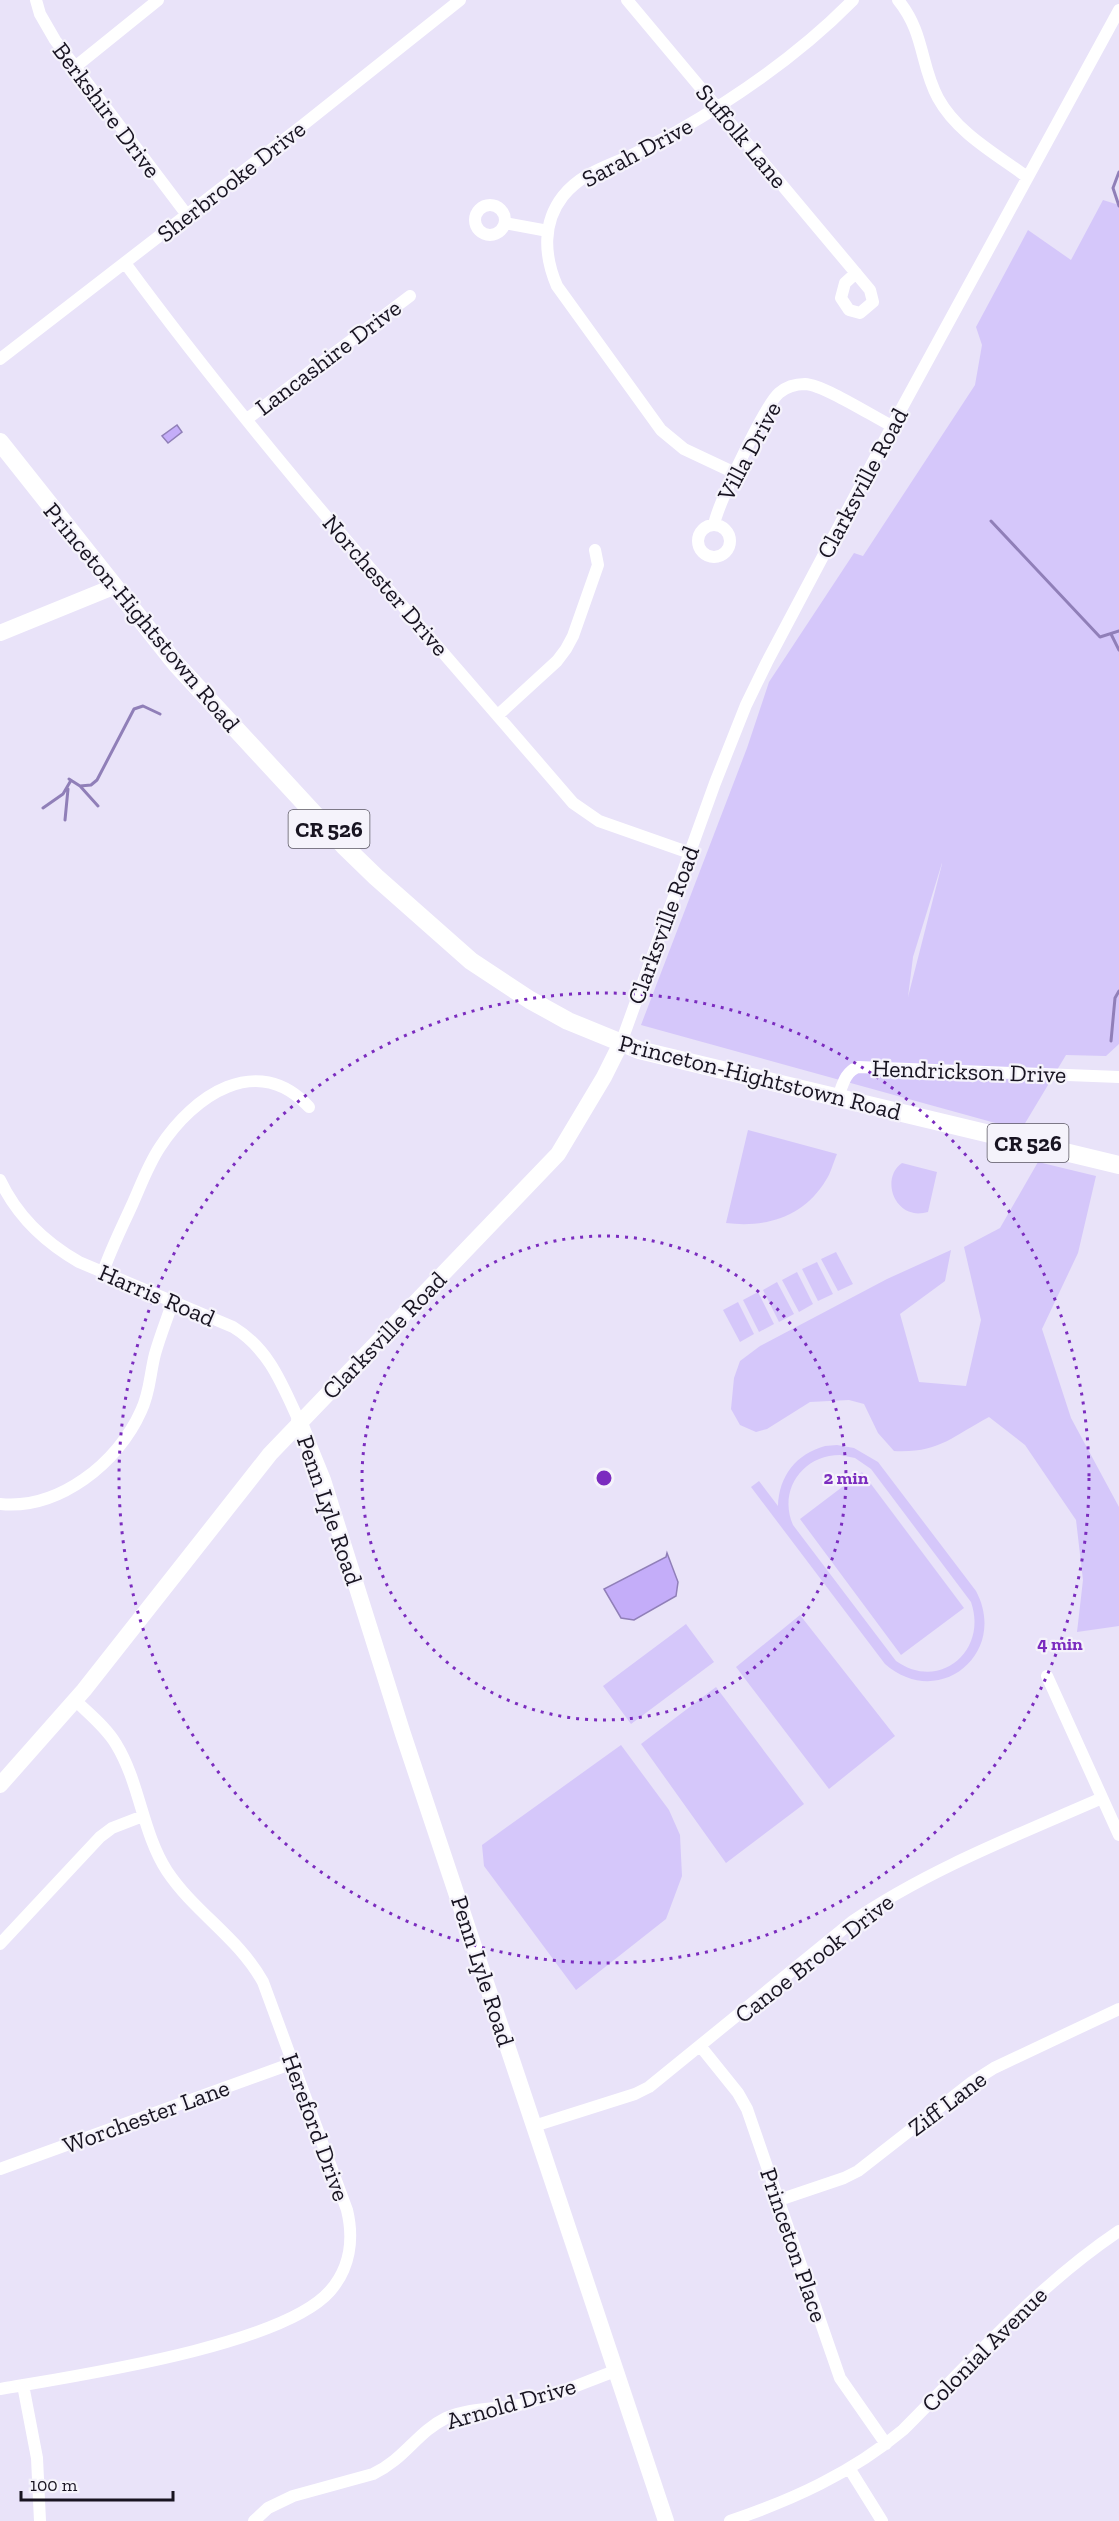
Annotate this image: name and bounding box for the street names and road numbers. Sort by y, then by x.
street label: Berkshire Drive [47,37,167,183]
street label: Suffolk Lane [690,78,794,194]
street label: Sarah Drive [577,111,697,193]
street label: Sherbrooke Drive [151,114,311,248]
street label: Lancashire Drive [249,293,407,421]
street label: Villa Drive [710,396,787,506]
street label: Clarksville Road [810,403,914,563]
street label: Princeton-Hightstown Road [38,497,246,737]
street label: Norchester Drive [317,508,455,662]
road number: CR 526 [288,810,370,848]
street label: Clarksville Road [621,842,705,1008]
street label: Princeton-Hightstown Road [616,1028,904,1126]
street label: Hendrickson Drive [871,1053,1067,1089]
road number: CR 526 [988,1124,1068,1162]
street label: Harris Road [94,1257,220,1333]
street label: Clarksville Road [316,1265,452,1405]
street label: Penn Lyle Road [291,1431,369,1589]
street label: Canoe Brook Drive [729,1887,899,2029]
street label: Penn Lyle Road [445,1892,521,2050]
street label: Hereford Drive [276,2049,356,2205]
street label: Ziff Lane [902,2064,992,2142]
street label: Worchester Lane [59,2072,233,2160]
street label: Princeton Place [754,2164,834,2326]
street label: Colonial Avenue [915,2280,1053,2418]
street label: Arnold Drive [443,2371,579,2435]

